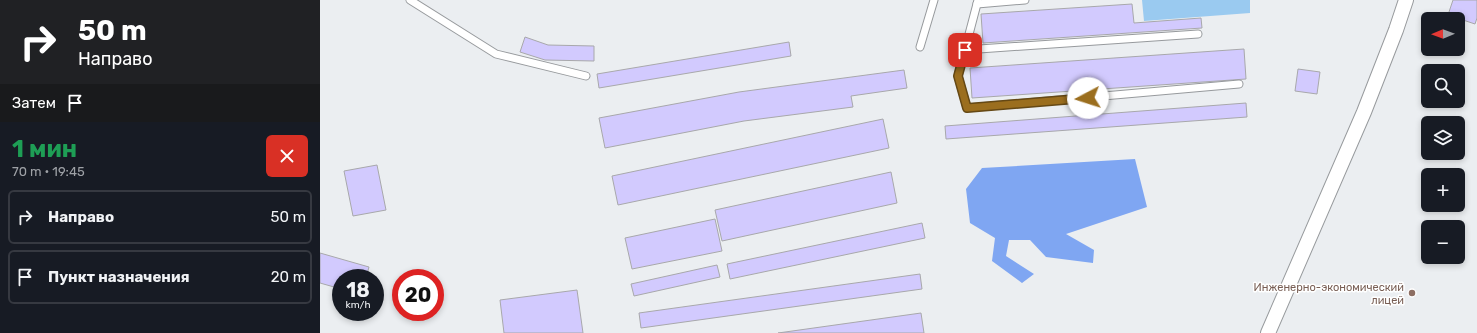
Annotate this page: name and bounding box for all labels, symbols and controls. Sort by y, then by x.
north arrow [1421,12,1465,56]
map controls [1421,12,1465,264]
text: 50 m [78,14,147,47]
icon: right [12,16,64,68]
pin [948,33,982,67]
icon: arrive [954,39,976,61]
text: Направо [78,48,153,70]
button: search [1421,64,1465,108]
position arrow [1067,77,1109,119]
icon: arrive [64,92,86,114]
text: Затем [12,94,56,112]
button: layers [1421,116,1465,160]
text: 1 мин [12,135,77,163]
button: close [266,135,308,177]
text: 70 m · 19:45 [12,164,85,179]
button: + [1421,168,1465,212]
icon: right [14,206,36,228]
text: Направо [48,208,114,226]
text: 50 m [271,208,306,226]
button: − [1421,220,1465,264]
icon: arrive [14,266,36,288]
text: Пункт назначения [48,268,190,286]
text: 20 m [271,268,306,286]
speed limit sign: 20 [392,269,444,321]
text: 18 [346,278,370,302]
place label: Инженерно-экономический лицей [1254,281,1404,307]
marker: Инженерно-экономический лицей [1407,288,1417,298]
text: km/h [346,299,370,311]

